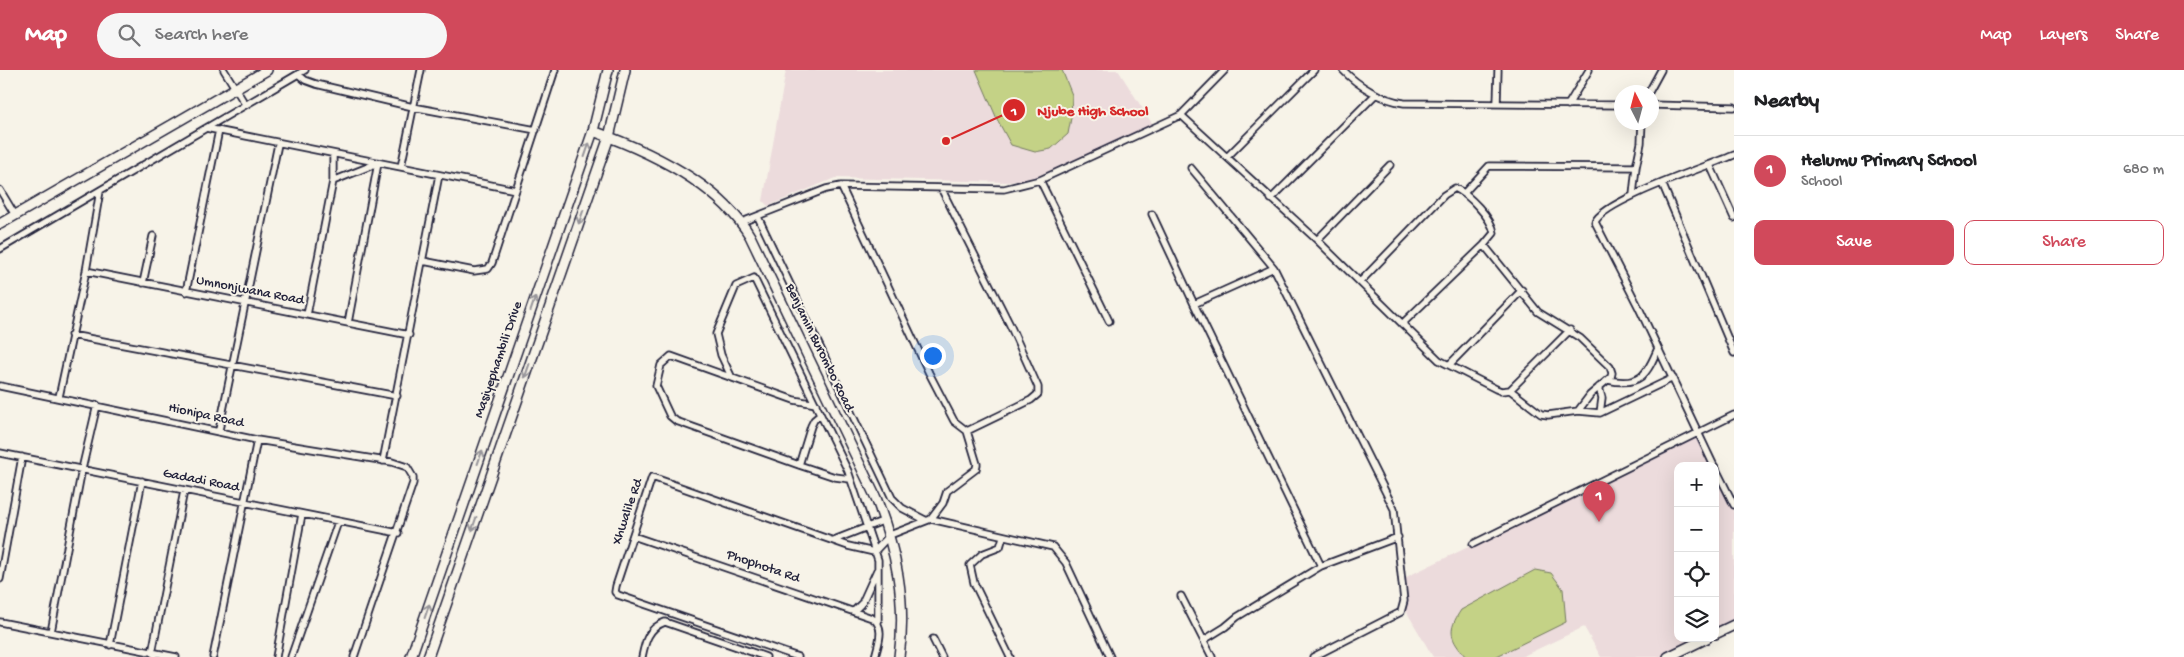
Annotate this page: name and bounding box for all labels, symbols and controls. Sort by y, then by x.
search box [97,13,447,58]
text: Map [25,21,67,50]
icon: search [115,21,143,49]
text: Search here [155,24,248,47]
text: Map [1980,25,2012,46]
text: Layers [2040,25,2087,46]
text: Share [2115,25,2159,46]
north arrow [1614,85,1659,130]
text: Nearby [1754,90,1819,115]
callout: Njube High School [1002,95,1158,125]
text: 1 [1010,103,1017,121]
text: Njube High School [1037,103,1149,121]
one-way arrow [583,143,592,159]
text: Helumu Primary School [1801,150,1977,173]
text: 1 [1767,161,1773,180]
text: 680 m [2123,161,2164,180]
text: School [1801,173,1843,192]
one-way arrow [576,209,585,224]
button: Save [1754,220,1954,265]
button: Share [1964,220,2164,265]
street label: Umnonjwana Road [195,272,307,310]
street label: Benjamin Burombo Road [780,280,858,416]
one-way arrow [529,296,538,312]
street label: Masiyephambili Drive [471,299,527,421]
your location [920,343,946,369]
one-way arrow [522,362,531,378]
street label: Hionipa Road [167,400,247,433]
one-way arrow [475,449,485,465]
map controls [1674,462,1719,642]
button: + [1674,462,1719,507]
street label: Gadadi Road [161,465,243,497]
street label: Xhwalile Rd [608,475,648,548]
pin: 1 [1583,481,1615,522]
button: − [1674,507,1719,552]
one-way arrow [469,516,478,531]
street label: Phophota Rd [723,546,804,588]
button: locate [1674,552,1719,597]
button: layers [1674,597,1719,642]
one-way arrow [423,604,432,619]

